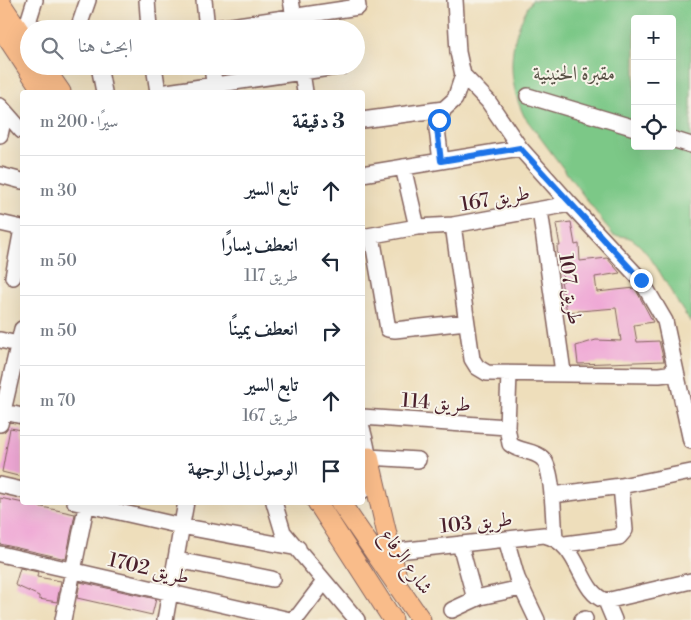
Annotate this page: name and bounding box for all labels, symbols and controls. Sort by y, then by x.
map controls [631,15,676,150]
button: + [631,15,676,60]
search box [20,20,365,75]
icon: search [38,34,66,62]
text: ابحث هنا [78,34,133,58]
button: − [631,60,676,105]
park label: مقبرة الحنينية [533,62,615,87]
button: locate [631,105,676,150]
text: 3 دقيقة [292,109,345,135]
route start [428,109,451,132]
text: سيرًا · 200 m [40,112,118,132]
text: تابع السير [245,177,298,201]
icon: ahead [317,177,345,205]
text: 30 m [40,181,77,201]
street label: طريق 167 [459,181,532,218]
text: انعطف يسارًا [221,233,298,257]
icon: left [317,247,345,275]
text: 50 m [40,251,77,271]
street label: طريق 107 [552,252,587,326]
text: طريق 117 [244,266,298,286]
route end [630,269,653,292]
text: انعطف يمينًا [229,317,298,341]
icon: right [317,317,345,345]
text: 50 m [40,321,77,341]
text: تابع السير [245,373,298,397]
icon: ahead [317,387,345,415]
street label: طريق 114 [400,389,472,418]
text: 70 m [40,391,76,411]
text: طريق 167 [242,406,298,426]
text: الوصول إلى الوجهة [188,457,298,481]
icon: arrive [317,457,345,485]
street label: طريق 103 [439,507,514,540]
street label: شارع الرفاع [371,524,437,602]
street label: طريق 1702 [106,548,192,591]

